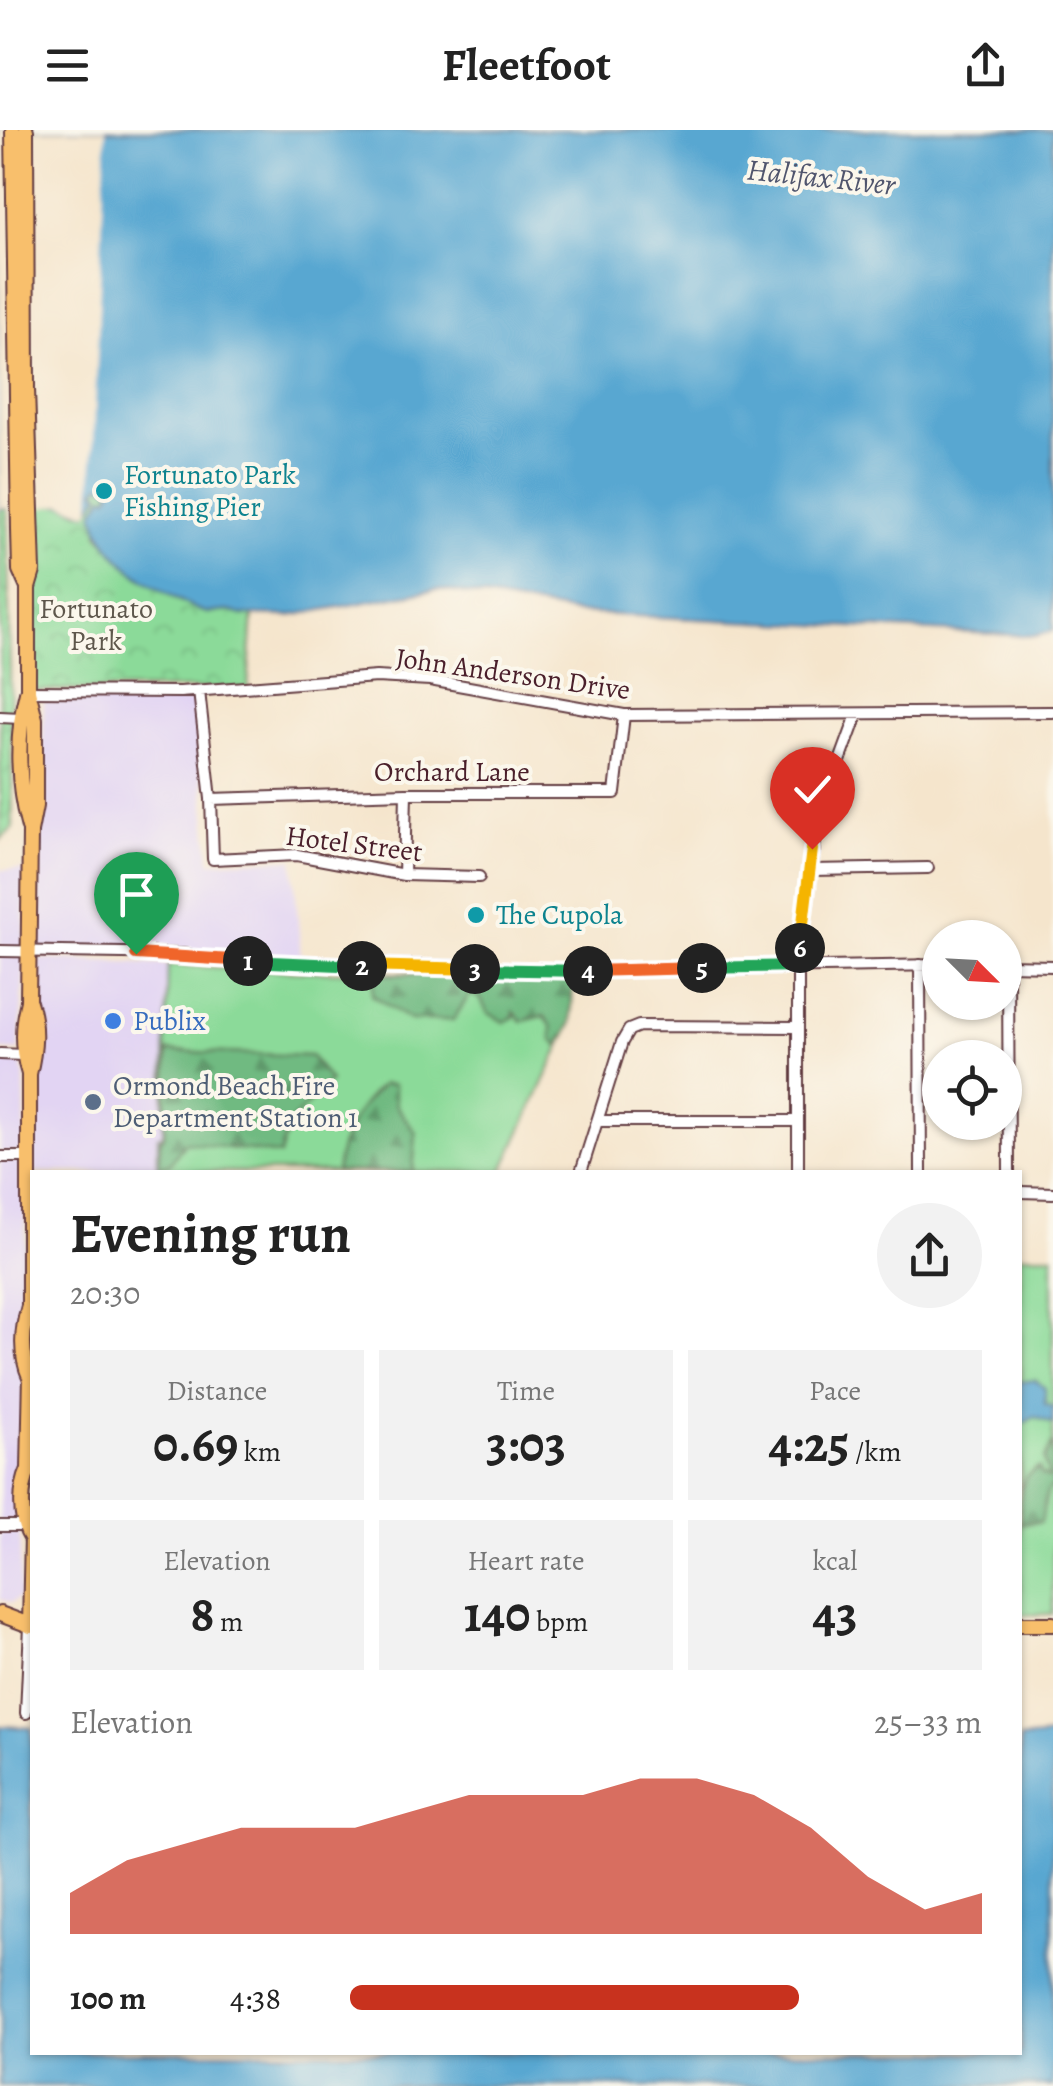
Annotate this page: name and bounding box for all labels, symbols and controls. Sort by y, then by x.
text: Fleetfoot [442,34,611,96]
icon: menu [40,38,95,93]
icon: share [958,38,1013,93]
water label: Halifax River [745,149,899,205]
place label: Fortunato Park Fishing Pier [124,456,296,526]
marker: Fortunato Park Fishing Pier [93,480,115,502]
park label: Fortunato Park [39,590,153,660]
street label: John Anderson Drive [393,639,633,709]
pin [770,747,855,850]
street label: Orchard Lane [374,753,530,791]
icon: check [785,762,840,817]
street label: Hotel Street [283,817,425,871]
pin [94,852,179,955]
icon: arrive [109,867,164,922]
place label: The Cupola [496,896,623,934]
marker: The Cupola [465,904,487,926]
north arrow [922,920,1022,1020]
map controls [922,920,1022,1140]
pin: 6 [775,923,825,973]
text: 6 [793,929,807,967]
pin: 1 [223,936,273,986]
pin: 2 [337,941,387,991]
text: 1 [243,942,253,980]
pin: 5 [677,943,727,993]
pin: 3 [450,944,500,994]
pin: 4 [563,946,613,996]
text: 2 [355,947,369,985]
text: 5 [696,949,708,987]
text: 3 [469,950,481,988]
text: 4 [581,952,595,990]
place label: Publix [133,1002,207,1040]
marker: Publix [102,1010,124,1032]
button: locate [922,1040,1022,1140]
place label: Ormond Beach Fire Department Station 1 [113,1067,358,1137]
marker: Ormond Beach Fire Department Station 1 [82,1091,104,1113]
text: Evening run [70,1196,351,1271]
button: share [877,1203,982,1308]
text: 20:30 [70,1271,140,1315]
text: Distance [167,1372,267,1410]
text: Time [497,1372,555,1410]
text: Pace [809,1372,861,1410]
text: 0.69 [153,1410,238,1478]
text: 3:03 [486,1410,566,1478]
text: 4:25 [769,1410,849,1478]
text: km [238,1433,281,1471]
text: /km [849,1433,901,1471]
text: Elevation [163,1542,271,1580]
text: Heart rate [468,1542,584,1580]
text: kcal [813,1542,857,1580]
text: 8 [191,1580,215,1648]
text: 140 [464,1580,530,1648]
text: 43 [813,1580,858,1648]
text: m [215,1603,243,1641]
text: bpm [530,1603,588,1641]
text: Elevation [70,1700,193,1744]
text: 25–33 m [874,1700,982,1744]
text: 100 m [70,1976,146,2020]
text: 4:38 [230,1976,281,2020]

